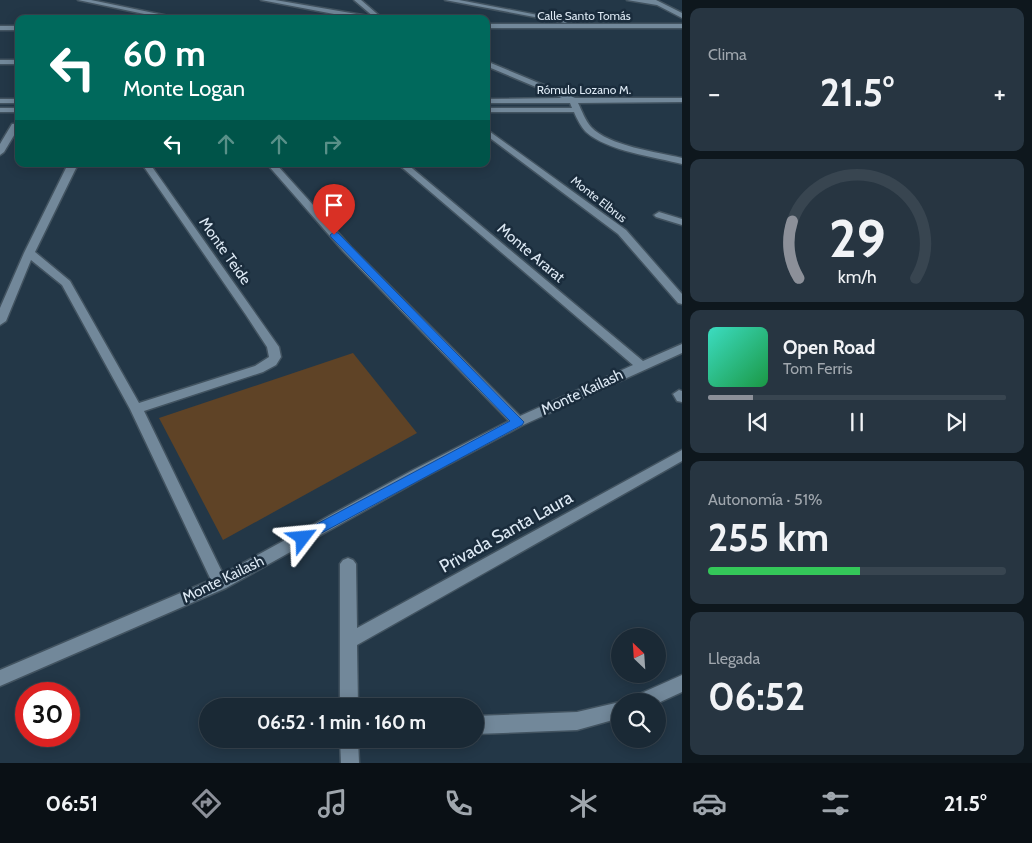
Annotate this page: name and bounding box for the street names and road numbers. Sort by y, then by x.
street label: Calle Santo Tomás [537,8,631,23]
street label: Rómulo Lozano M. [537,82,631,97]
street label: Monte Elbrus [568,173,630,226]
street label: Monte Teide [195,214,255,288]
street label: Monte Ararat [494,220,568,286]
street label: Monte Kailash [538,365,626,419]
street label: Privada Santa Laura [436,486,577,578]
street label: Monte Kailash [179,552,267,606]

